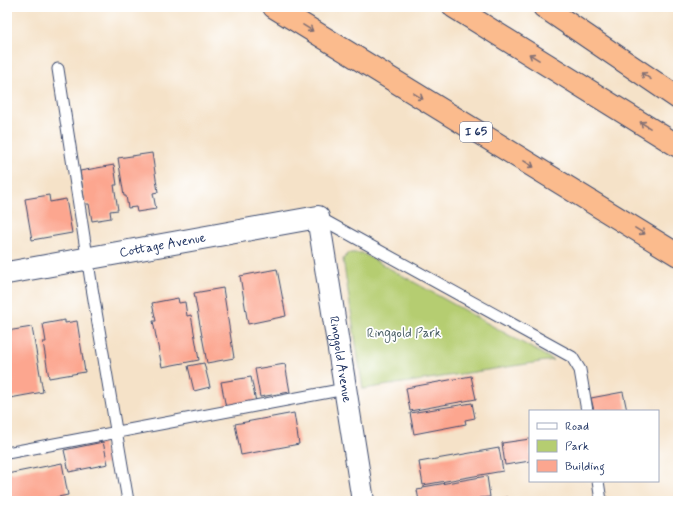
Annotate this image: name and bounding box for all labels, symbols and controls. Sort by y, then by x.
one-way arrow [302,24,314,32]
one-way arrow [529,53,540,61]
one-way arrow [641,72,652,80]
one-way arrow [412,92,423,100]
one-way arrow [640,121,651,129]
road number: I 65 [460,122,492,142]
one-way arrow [523,161,535,169]
one-way arrow [634,228,646,236]
street label: Cottage Avenue [118,229,207,261]
street label: Ringgold Avenue [325,315,356,404]
park label: Ringgold Park [367,325,442,343]
legend [529,410,659,482]
text: Road [565,419,589,435]
text: Park [565,439,589,455]
text: Building [565,459,605,476]

